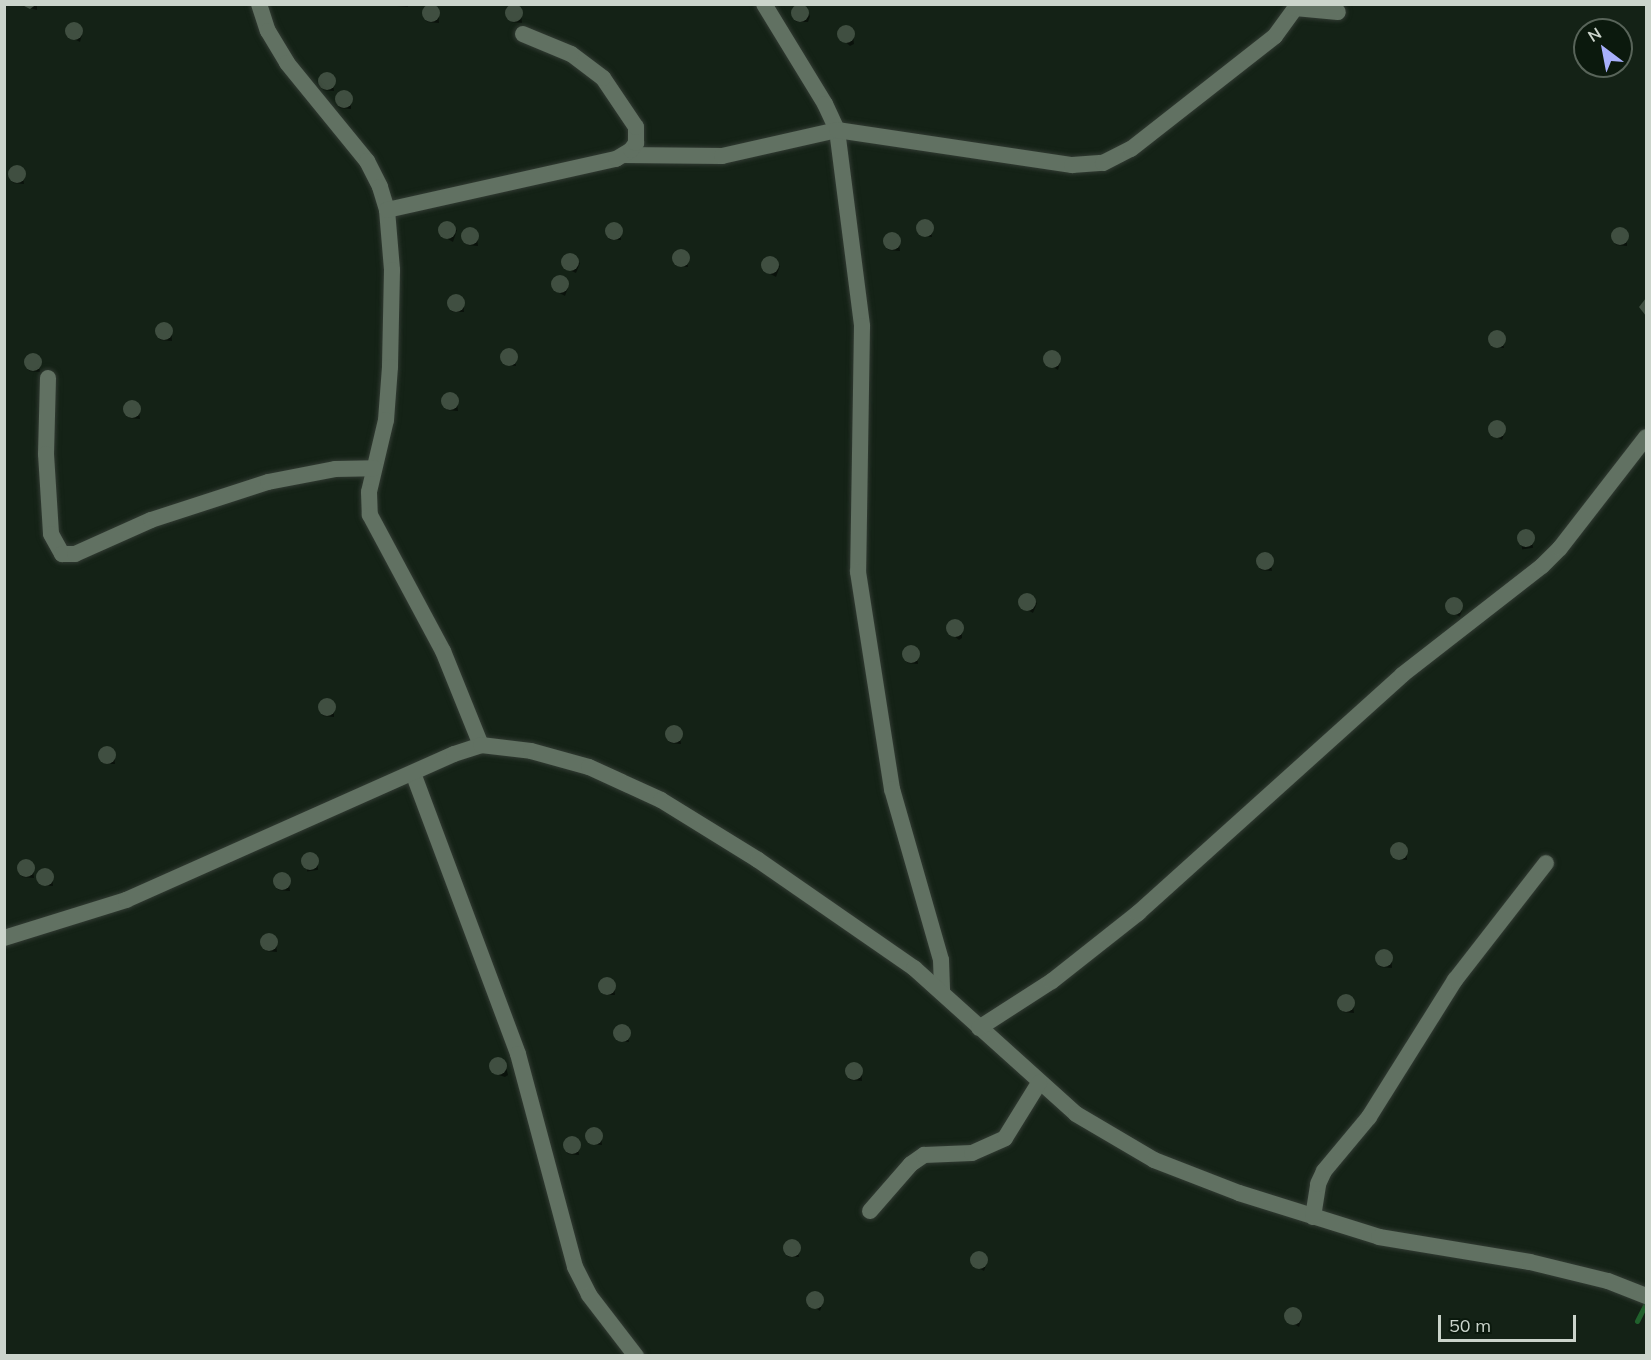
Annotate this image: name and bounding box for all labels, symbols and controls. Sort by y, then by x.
north arrow [1573,18,1633,78]
text: N [1584,23,1605,46]
scale bar [1441,1303,1579,1341]
text: 50 m [1449,1314,1491,1337]

